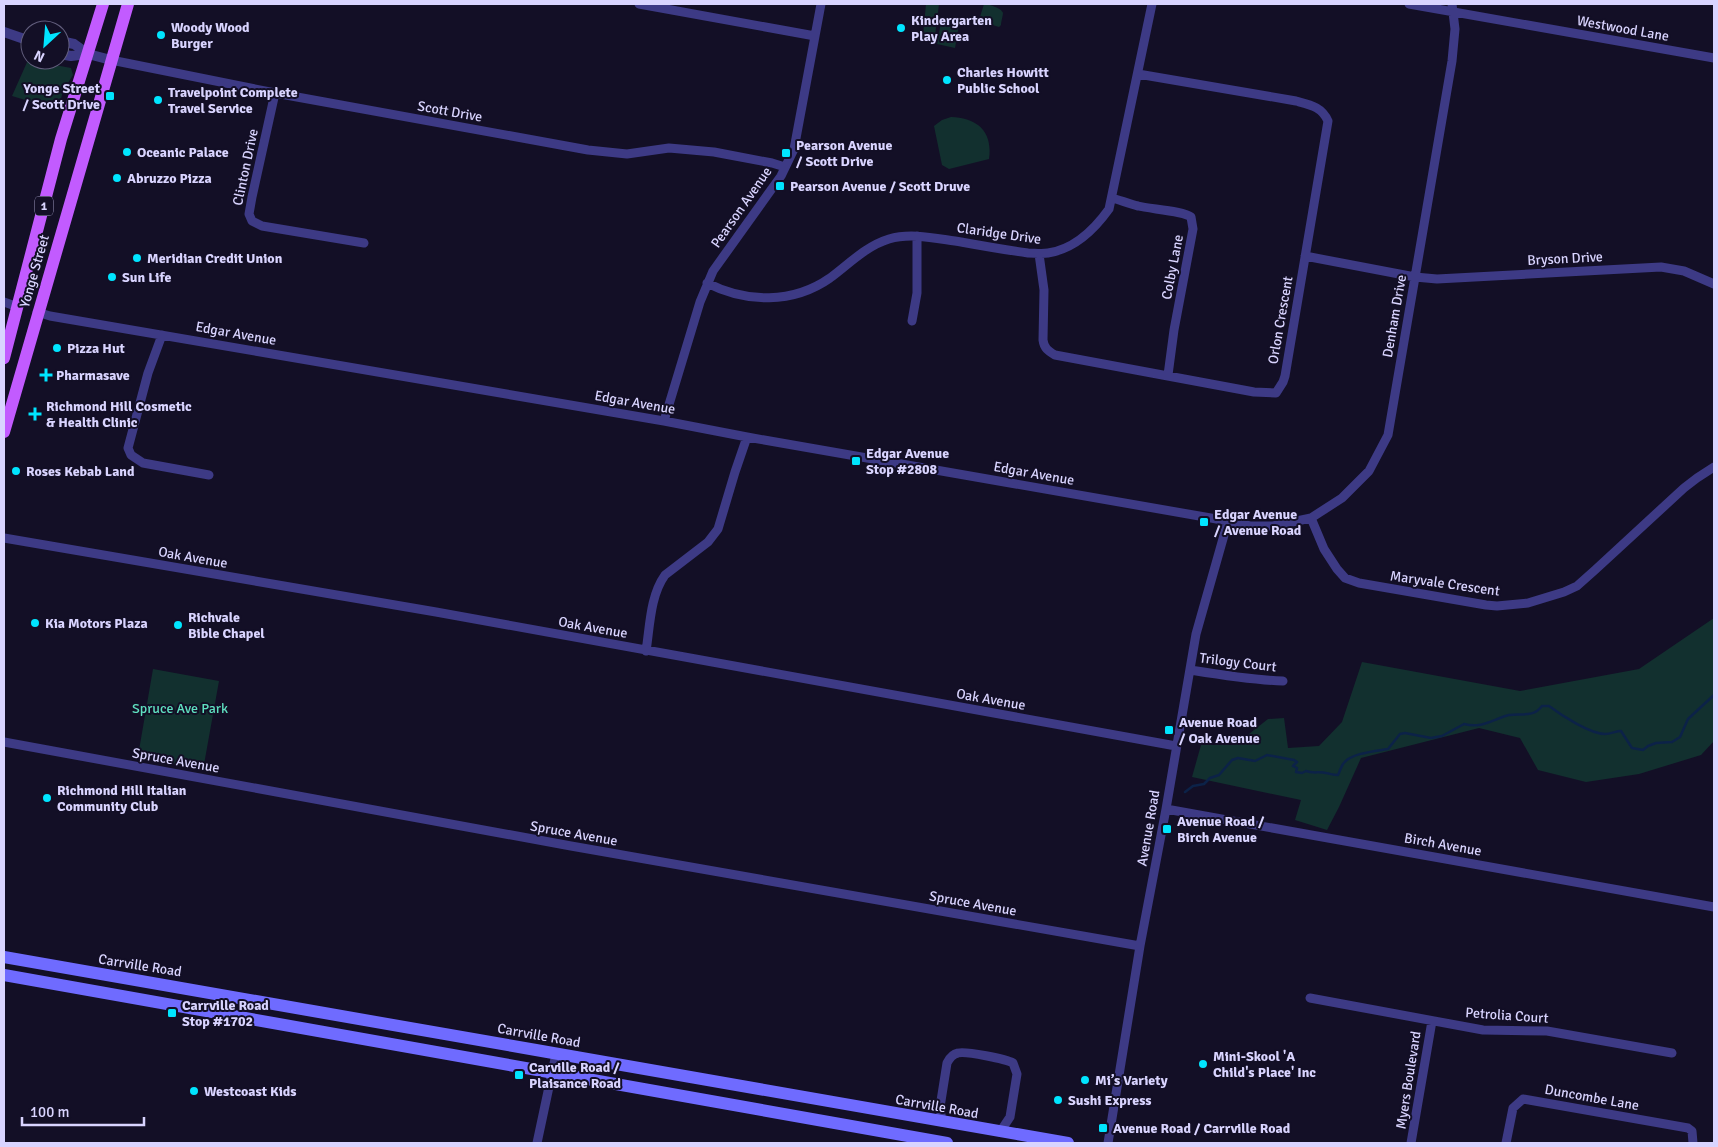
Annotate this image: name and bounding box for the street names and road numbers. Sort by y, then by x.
street label: Westwood Lane [1575,12,1670,45]
street label: Scott Drive [416,97,484,126]
street label: Clinton Drive [229,127,262,207]
street label: Pearson Avenue [707,164,776,251]
road number: 1 [35,197,53,216]
street label: Claridge Drive [956,219,1042,248]
street label: Yonge Street [16,233,53,310]
street label: Colby Lane [1158,233,1187,301]
street label: Bryson Drive [1527,248,1603,269]
street label: Denham Drive [1379,273,1410,359]
street label: Orlon Crescent [1264,275,1297,365]
street label: Edgar Avenue [194,318,278,349]
street label: Edgar Avenue [593,387,677,418]
street label: Edgar Avenue [992,458,1076,489]
street label: Oak Avenue [157,543,229,572]
street label: Maryvale Crescent [1389,567,1501,600]
street label: Oak Avenue [557,613,629,642]
street label: Trilogy Court [1199,649,1277,676]
street label: Oak Avenue [955,685,1027,714]
street label: Spruce Avenue [131,744,221,777]
street label: Avenue Road [1133,789,1164,867]
street label: Spruce Avenue [529,817,619,850]
street label: Birch Avenue [1403,829,1483,860]
street label: Spruce Avenue [928,887,1018,920]
street label: Carrville Road [97,951,183,980]
street label: Petrolia Court [1465,1004,1549,1027]
street label: Carrville Road [496,1020,582,1051]
street label: Myers Boulevard [1392,1030,1425,1130]
street label: Duncombe Lane [1543,1081,1641,1114]
street label: Carrville Road [894,1091,980,1122]

